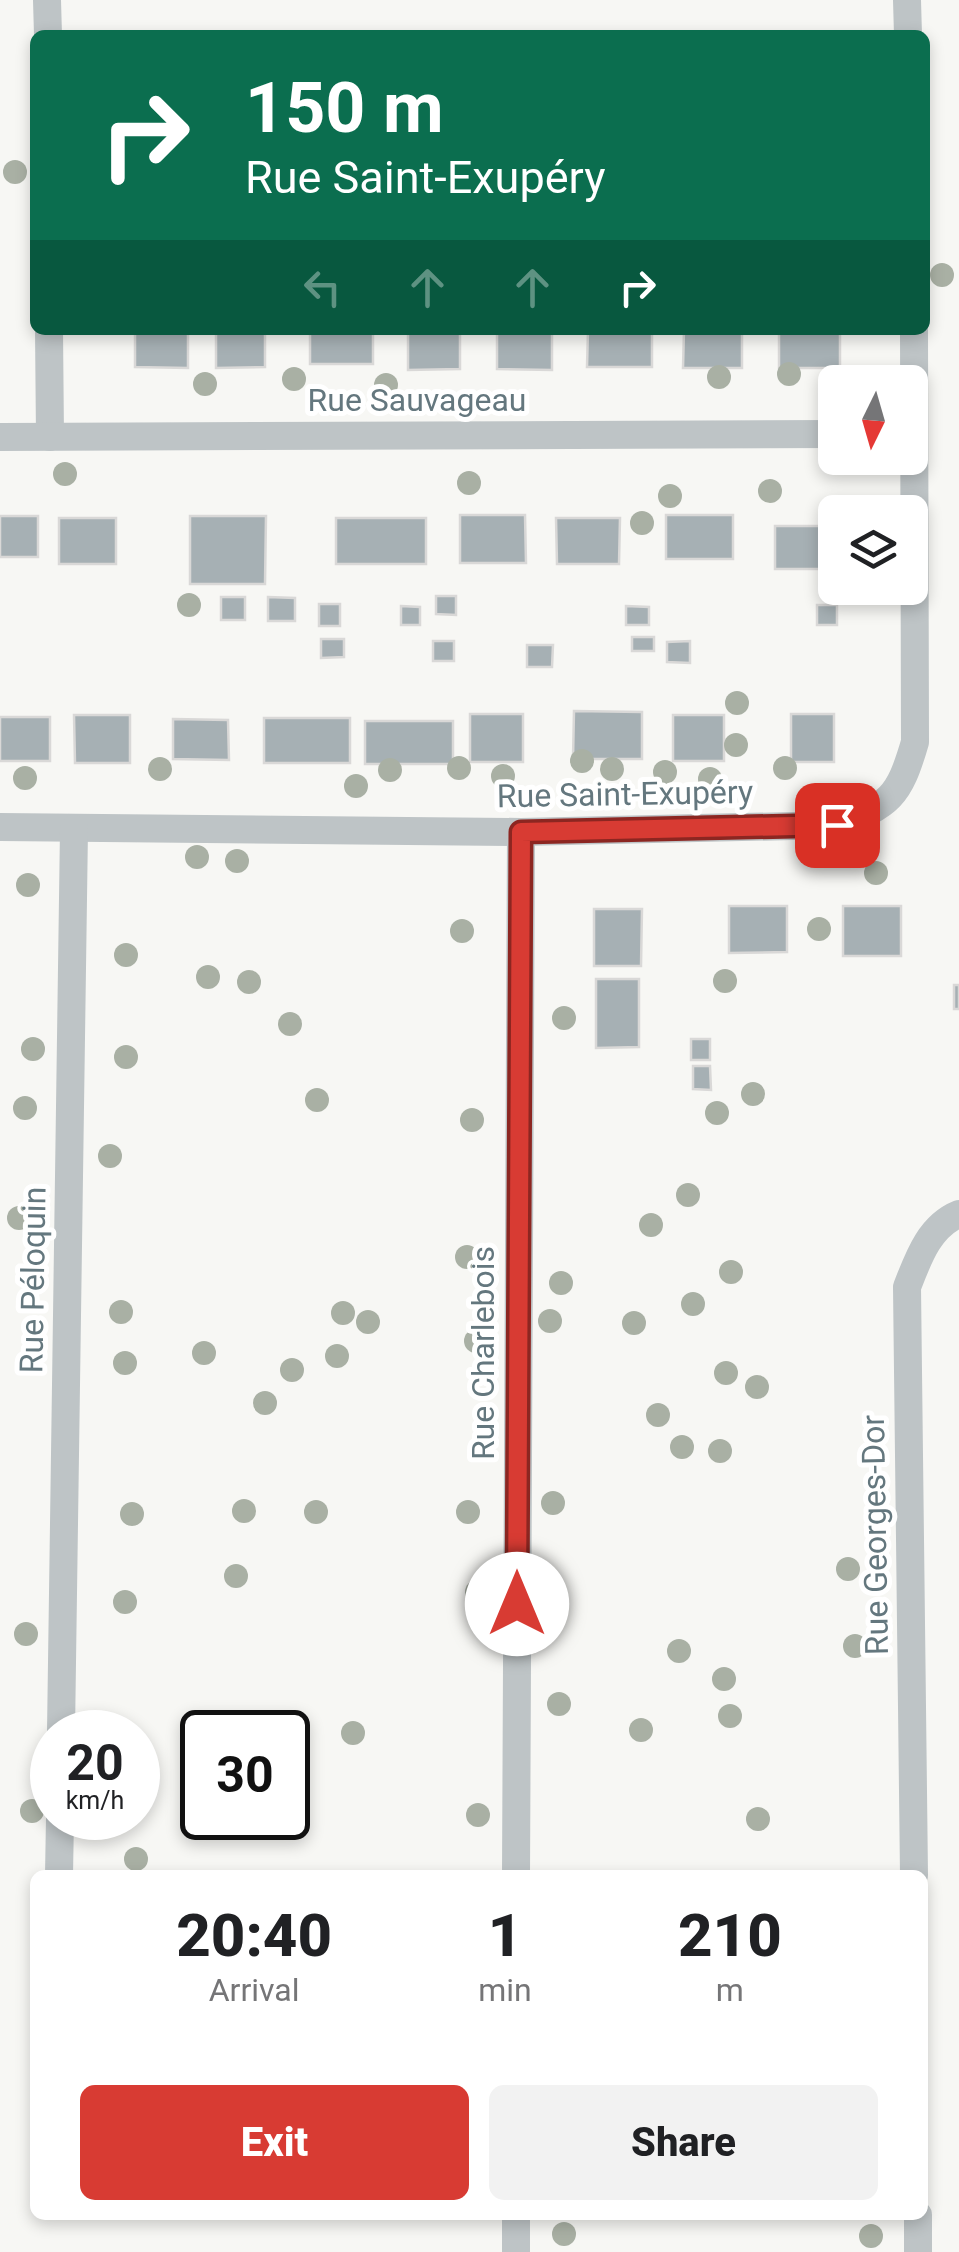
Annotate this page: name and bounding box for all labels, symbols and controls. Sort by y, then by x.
text: 150 m [245,67,444,149]
icon: right [80,70,210,200]
text: Rue Saint-Exupéry [245,151,605,204]
icon: left [295,260,350,315]
icon: ahead [400,260,455,315]
icon: ahead [505,260,560,315]
icon: right [610,260,665,315]
north arrow [818,365,928,475]
map controls [818,365,928,605]
street label: Rue Sauvageau [308,381,526,419]
button: layers [818,495,928,605]
street label: Rue Saint-Exupéry [497,773,753,815]
pin [795,783,880,868]
icon: arrive [810,798,865,853]
street label: Rue Péloquin [12,1186,54,1374]
street label: Rue Charlebois [464,1246,502,1460]
street label: Rue Georges-Dor [854,1414,896,1655]
position arrow [465,1552,569,1656]
speed limit sign: 30 [180,1710,310,1840]
text: 20 [66,1734,124,1792]
text: km/h [66,1786,124,1815]
text: 20:40 [176,1900,332,1971]
text: 1 [488,1900,522,1971]
text: 210 [678,1900,782,1971]
text: Arrival [209,1971,300,2009]
text: min [478,1971,532,2009]
text: m [716,1971,744,2009]
button: Exit [80,2085,469,2200]
button: Share [489,2085,878,2200]

